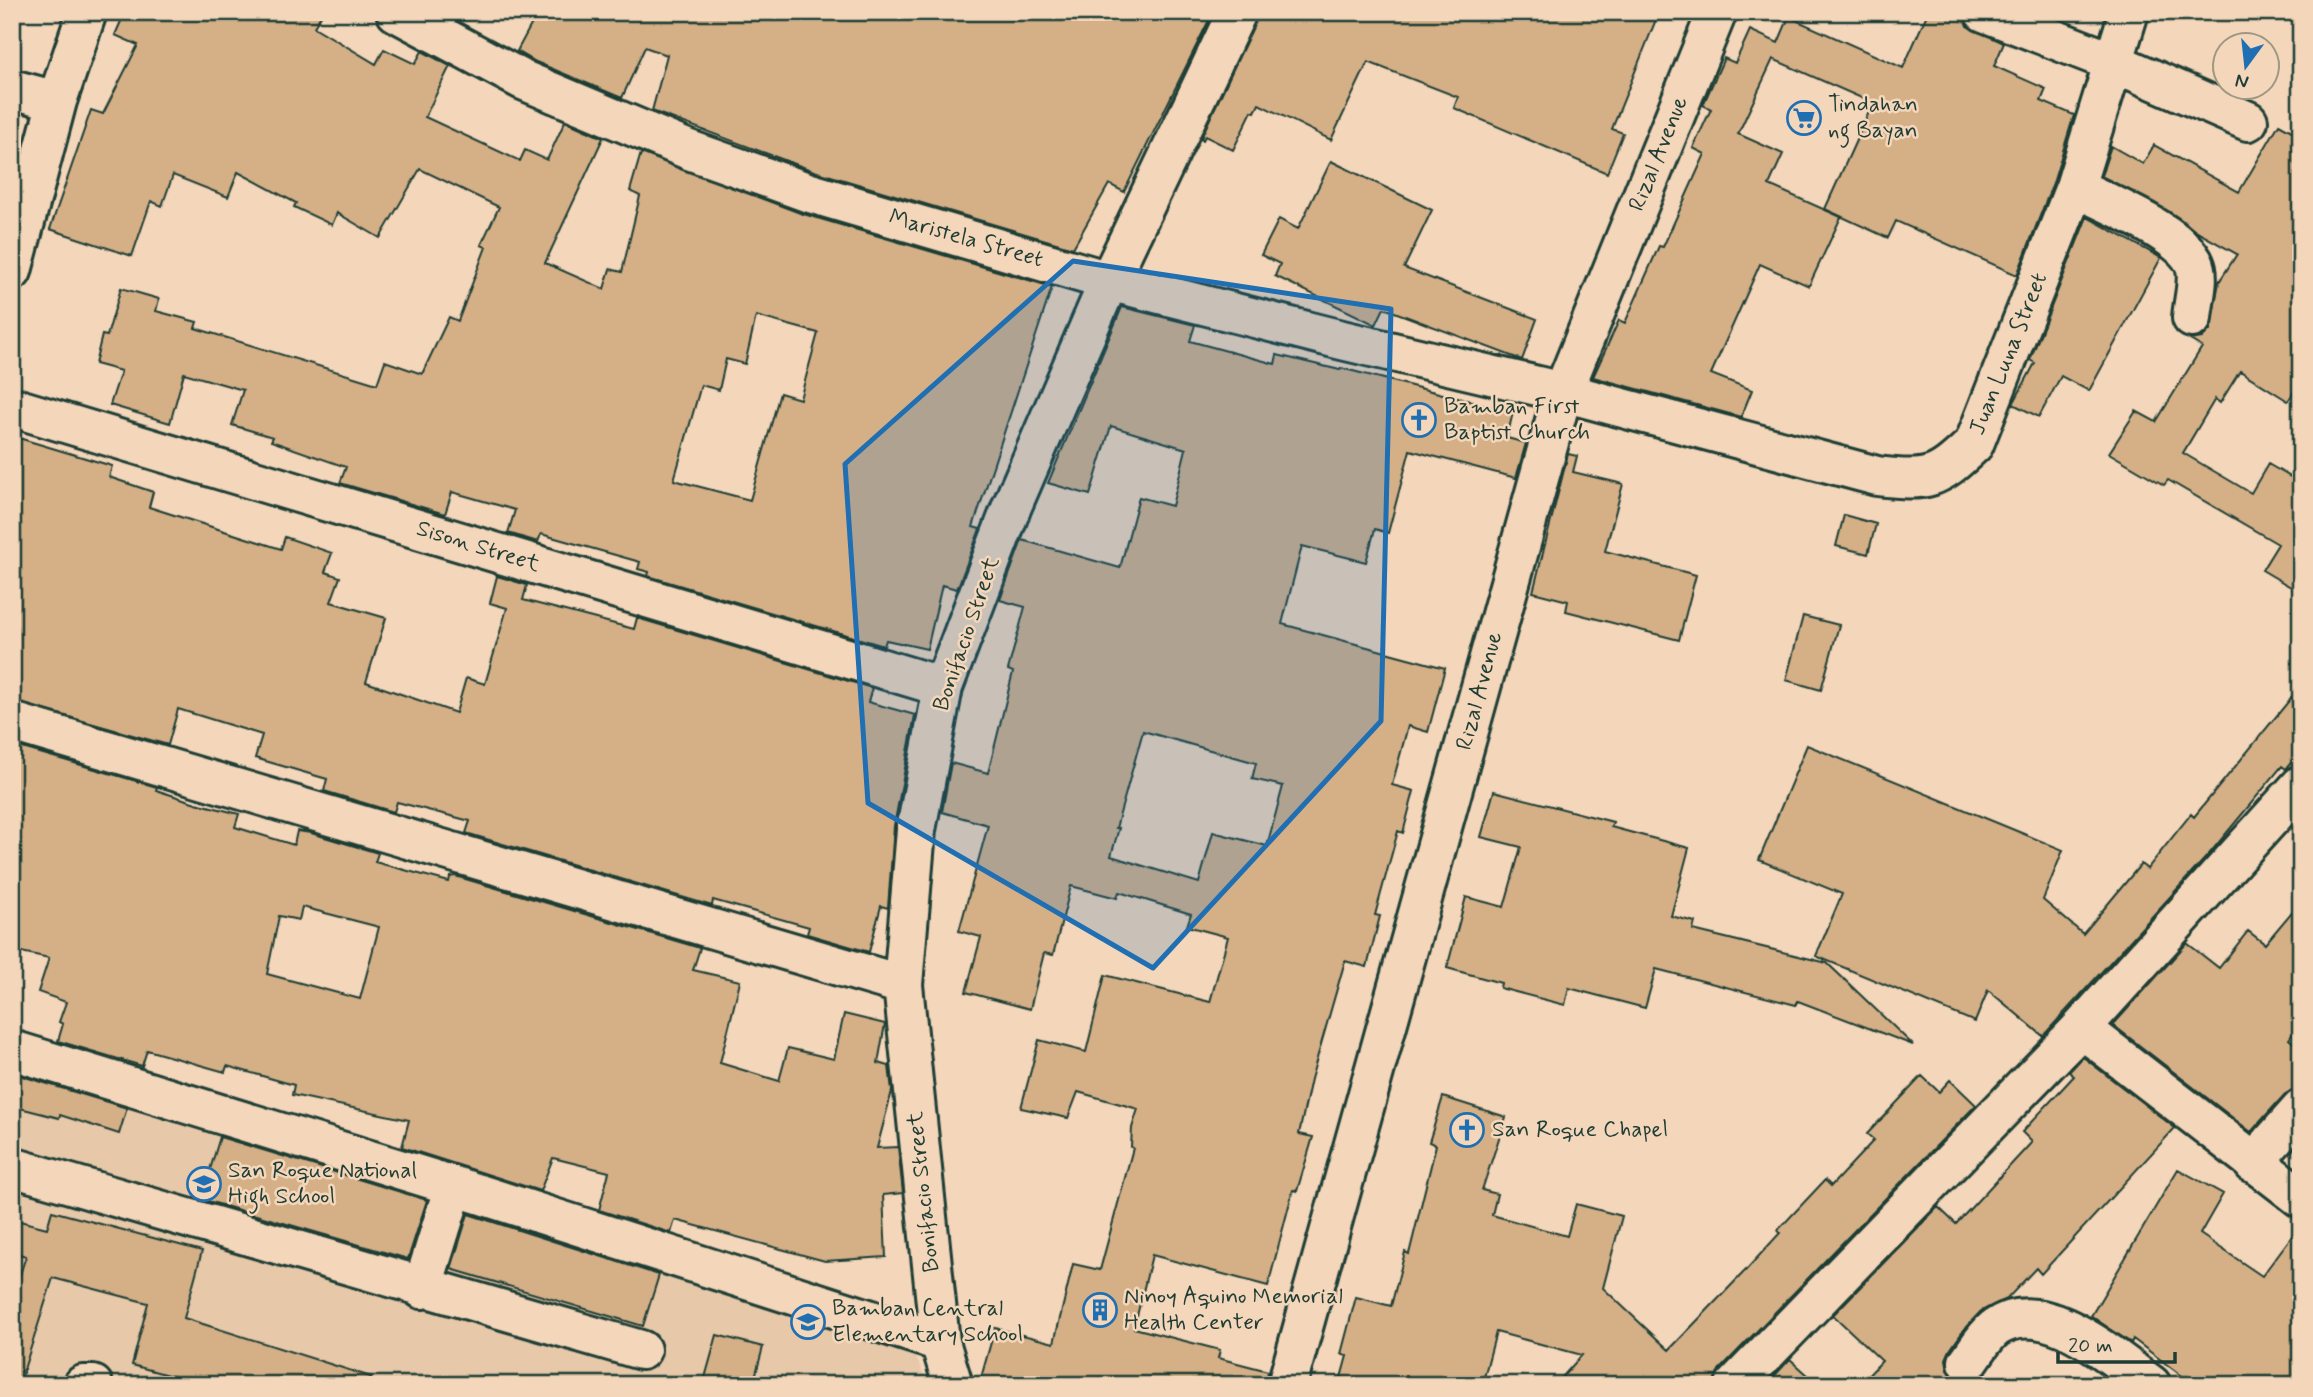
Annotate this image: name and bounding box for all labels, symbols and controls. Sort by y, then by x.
north arrow [2212,32,2282,102]
text: N [2233,67,2251,95]
place label: Tindahan ng Bayan [1828,90,1918,148]
street label: Rizal Avenue [1622,92,1696,216]
supermarket icon: Tindahan ng Bayan [1785,99,1823,137]
street label: Maristela Street [885,203,1047,275]
street label: Juan Luna Street [1963,268,2055,440]
place label: Bamban First Baptist Church [1444,392,1590,448]
church icon: Bamban First Baptist Church [1400,401,1438,439]
street label: Sison Street [413,514,544,580]
street label: Bonifacio Street [927,552,1008,715]
street label: Rizal Avenue [1450,628,1510,753]
street label: Bonifacio Street [901,1110,947,1274]
church icon: San Roque Chapel [1448,1111,1486,1149]
place label: San Roque Chapel [1492,1115,1668,1145]
place label: San Roque National High School [228,1156,417,1214]
school or university icon: San Roque National High School [185,1165,223,1203]
place label: Ninoy Aquino Memorial Health Center [1124,1282,1343,1338]
building icon: Ninoy Aquino Memorial Health Center [1081,1291,1119,1329]
place label: Bamban Central Elementary School [832,1294,1023,1350]
school or university icon: Bamban Central Elementary School [789,1303,827,1341]
scale bar [2058,1320,2175,1364]
text: 20 m [2068,1332,2113,1360]

